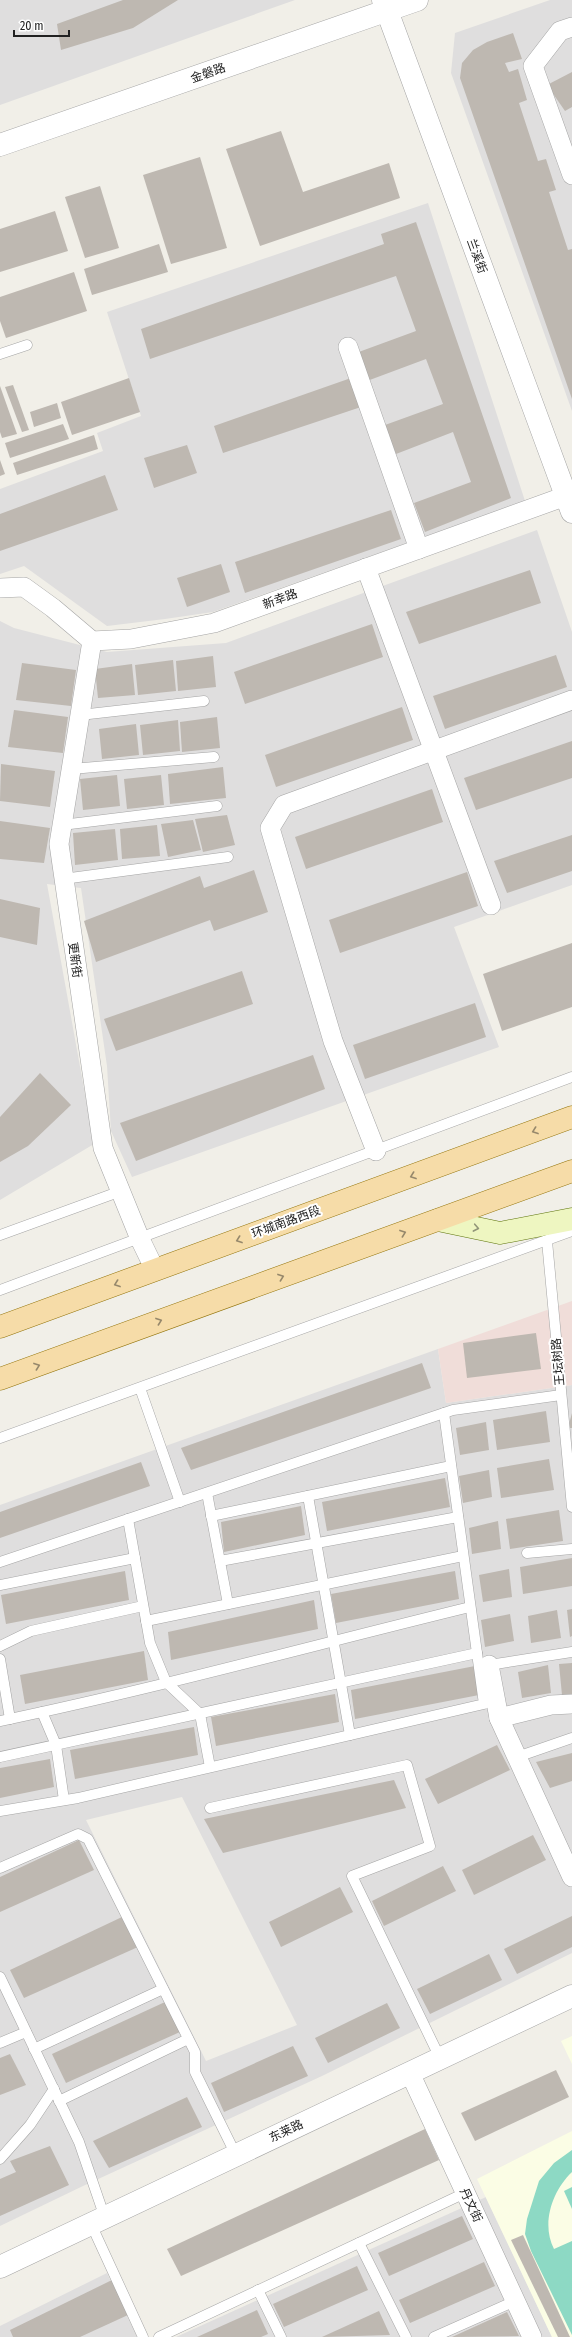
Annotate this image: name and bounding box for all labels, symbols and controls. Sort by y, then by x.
scale bar [14,12,69,38]
text: 20 m [20,19,44,33]
street label: 金磐路 [189,61,227,85]
street label: 兰溪街 [464,237,490,275]
street label: 新幸路 [261,586,299,612]
street label: 更新街 [66,941,84,979]
one-way arrow [532,1126,539,1134]
one-way arrow [410,1171,417,1179]
street label: 环城南路西段 [250,1203,322,1241]
one-way arrow [473,1223,479,1231]
one-way arrow [400,1229,407,1237]
one-way arrow [235,1235,242,1243]
one-way arrow [277,1273,284,1282]
one-way arrow [113,1280,120,1288]
one-way arrow [155,1318,162,1326]
street label: 王坛树路 [549,1337,567,1387]
one-way arrow [33,1362,40,1370]
street label: 东莱路 [267,2117,305,2145]
street label: 丹文街 [457,2186,485,2224]

